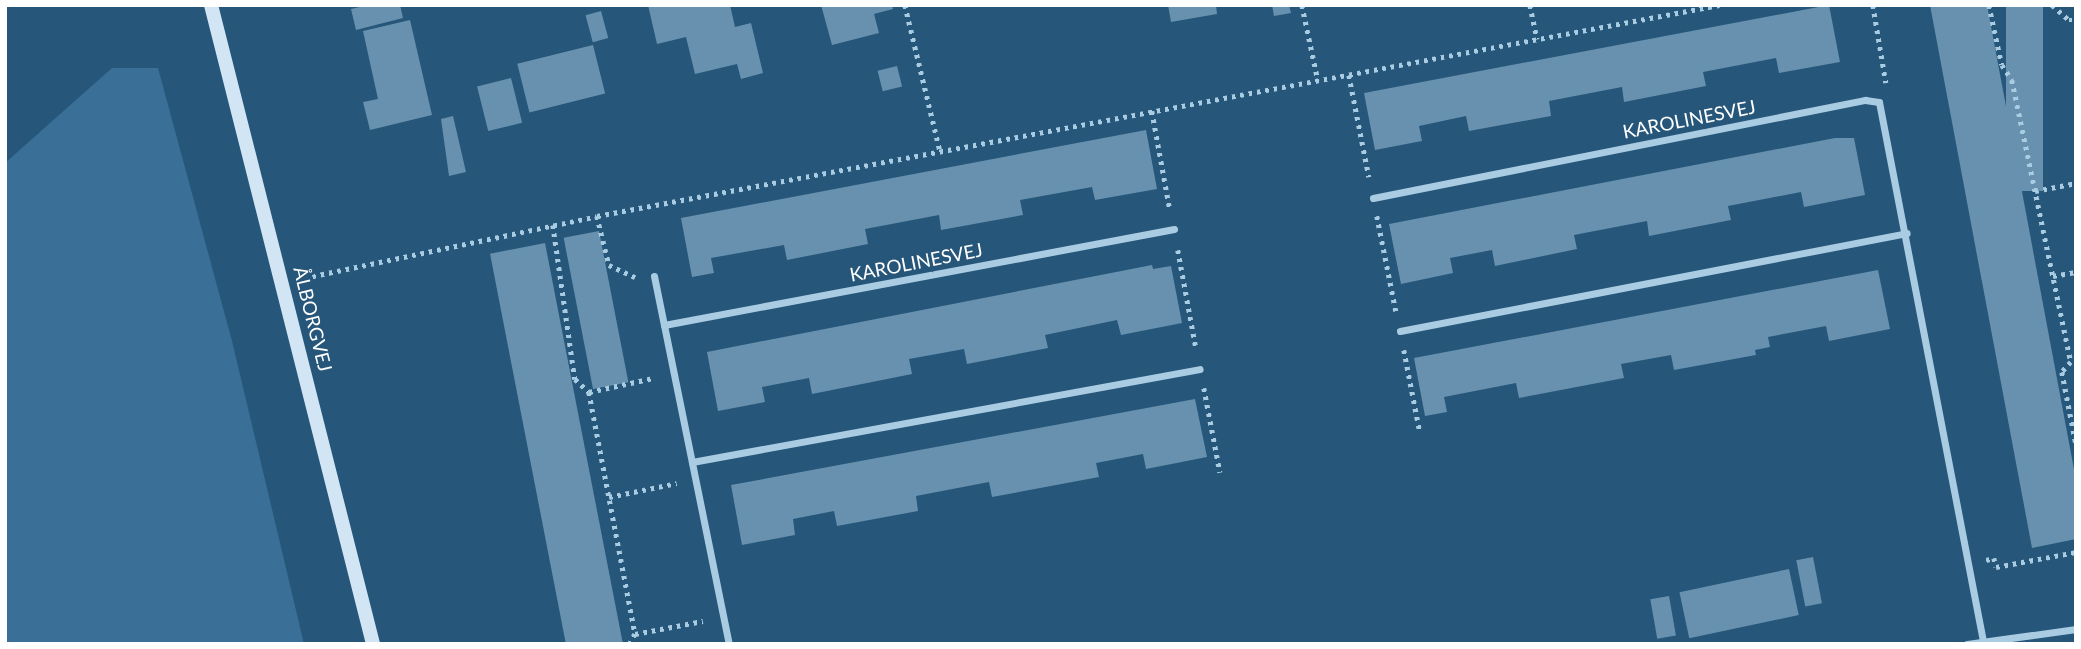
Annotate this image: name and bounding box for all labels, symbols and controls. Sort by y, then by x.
street label: KAROLINESVEJ [1621,95,1757,143]
street label: KAROLINESVEJ [848,238,984,286]
street label: ÅLBORGVEJ [289,264,337,374]

